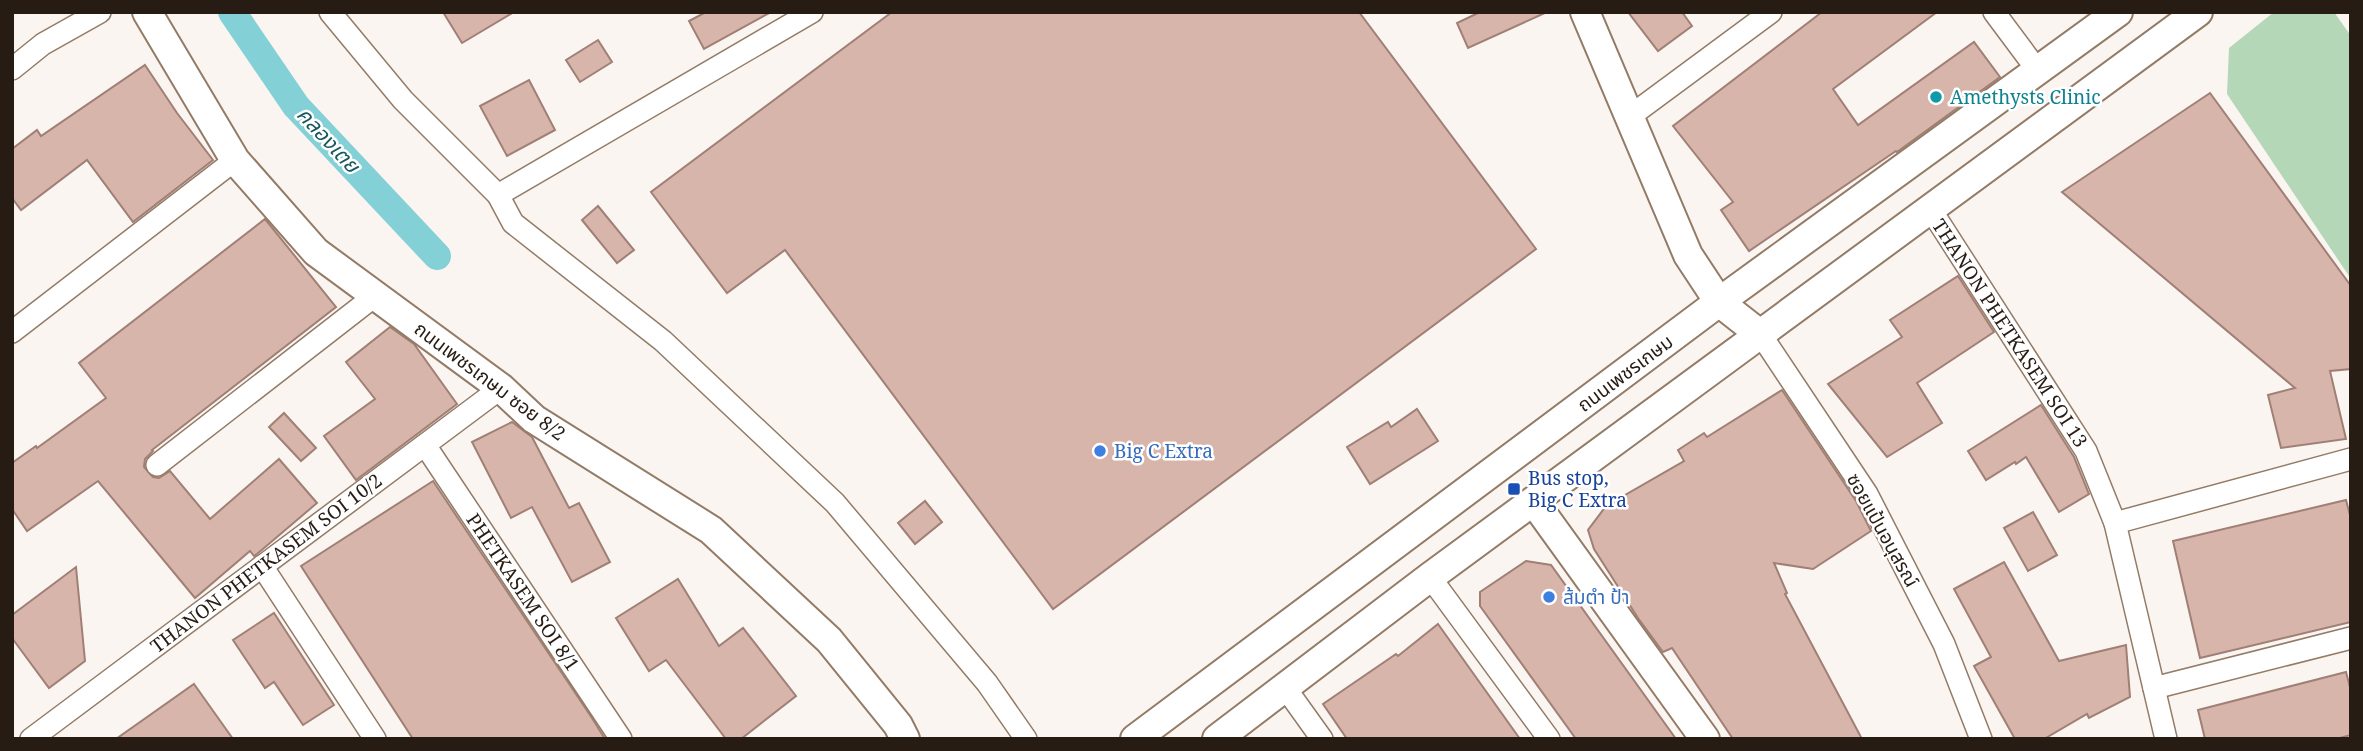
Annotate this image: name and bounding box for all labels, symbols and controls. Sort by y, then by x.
place label: Amethysts Clinic [1950,84,2101,110]
marker: Amethysts Clinic [1928,89,1944,105]
water label: คลองเตย [291,101,367,179]
street label: THANON PHETKASEM SOI 13 [1926,214,2094,452]
street label: ถนนเพชรเกษม ซอย 8/2 [409,316,571,446]
street label: ถนนเพชรเกษม [1572,328,1678,418]
place label: Big C Extra [1114,438,1213,464]
marker: Big C Extra [1092,443,1108,459]
place label: Bus stop, Big C Extra [1528,465,1627,513]
street label: THANON PHETKASEM SOI 10/2 [145,467,387,659]
street label: ซอยแป้นอนุสรณ์ [1841,468,1925,592]
marker: Bus stop, Big C Extra [1506,481,1522,497]
street label: PHETKASEM SOI 8/1 [461,508,585,676]
place label: ส้มตำ ป้า [1563,584,1629,610]
marker: ส้มตำ ป้า [1541,589,1557,605]

